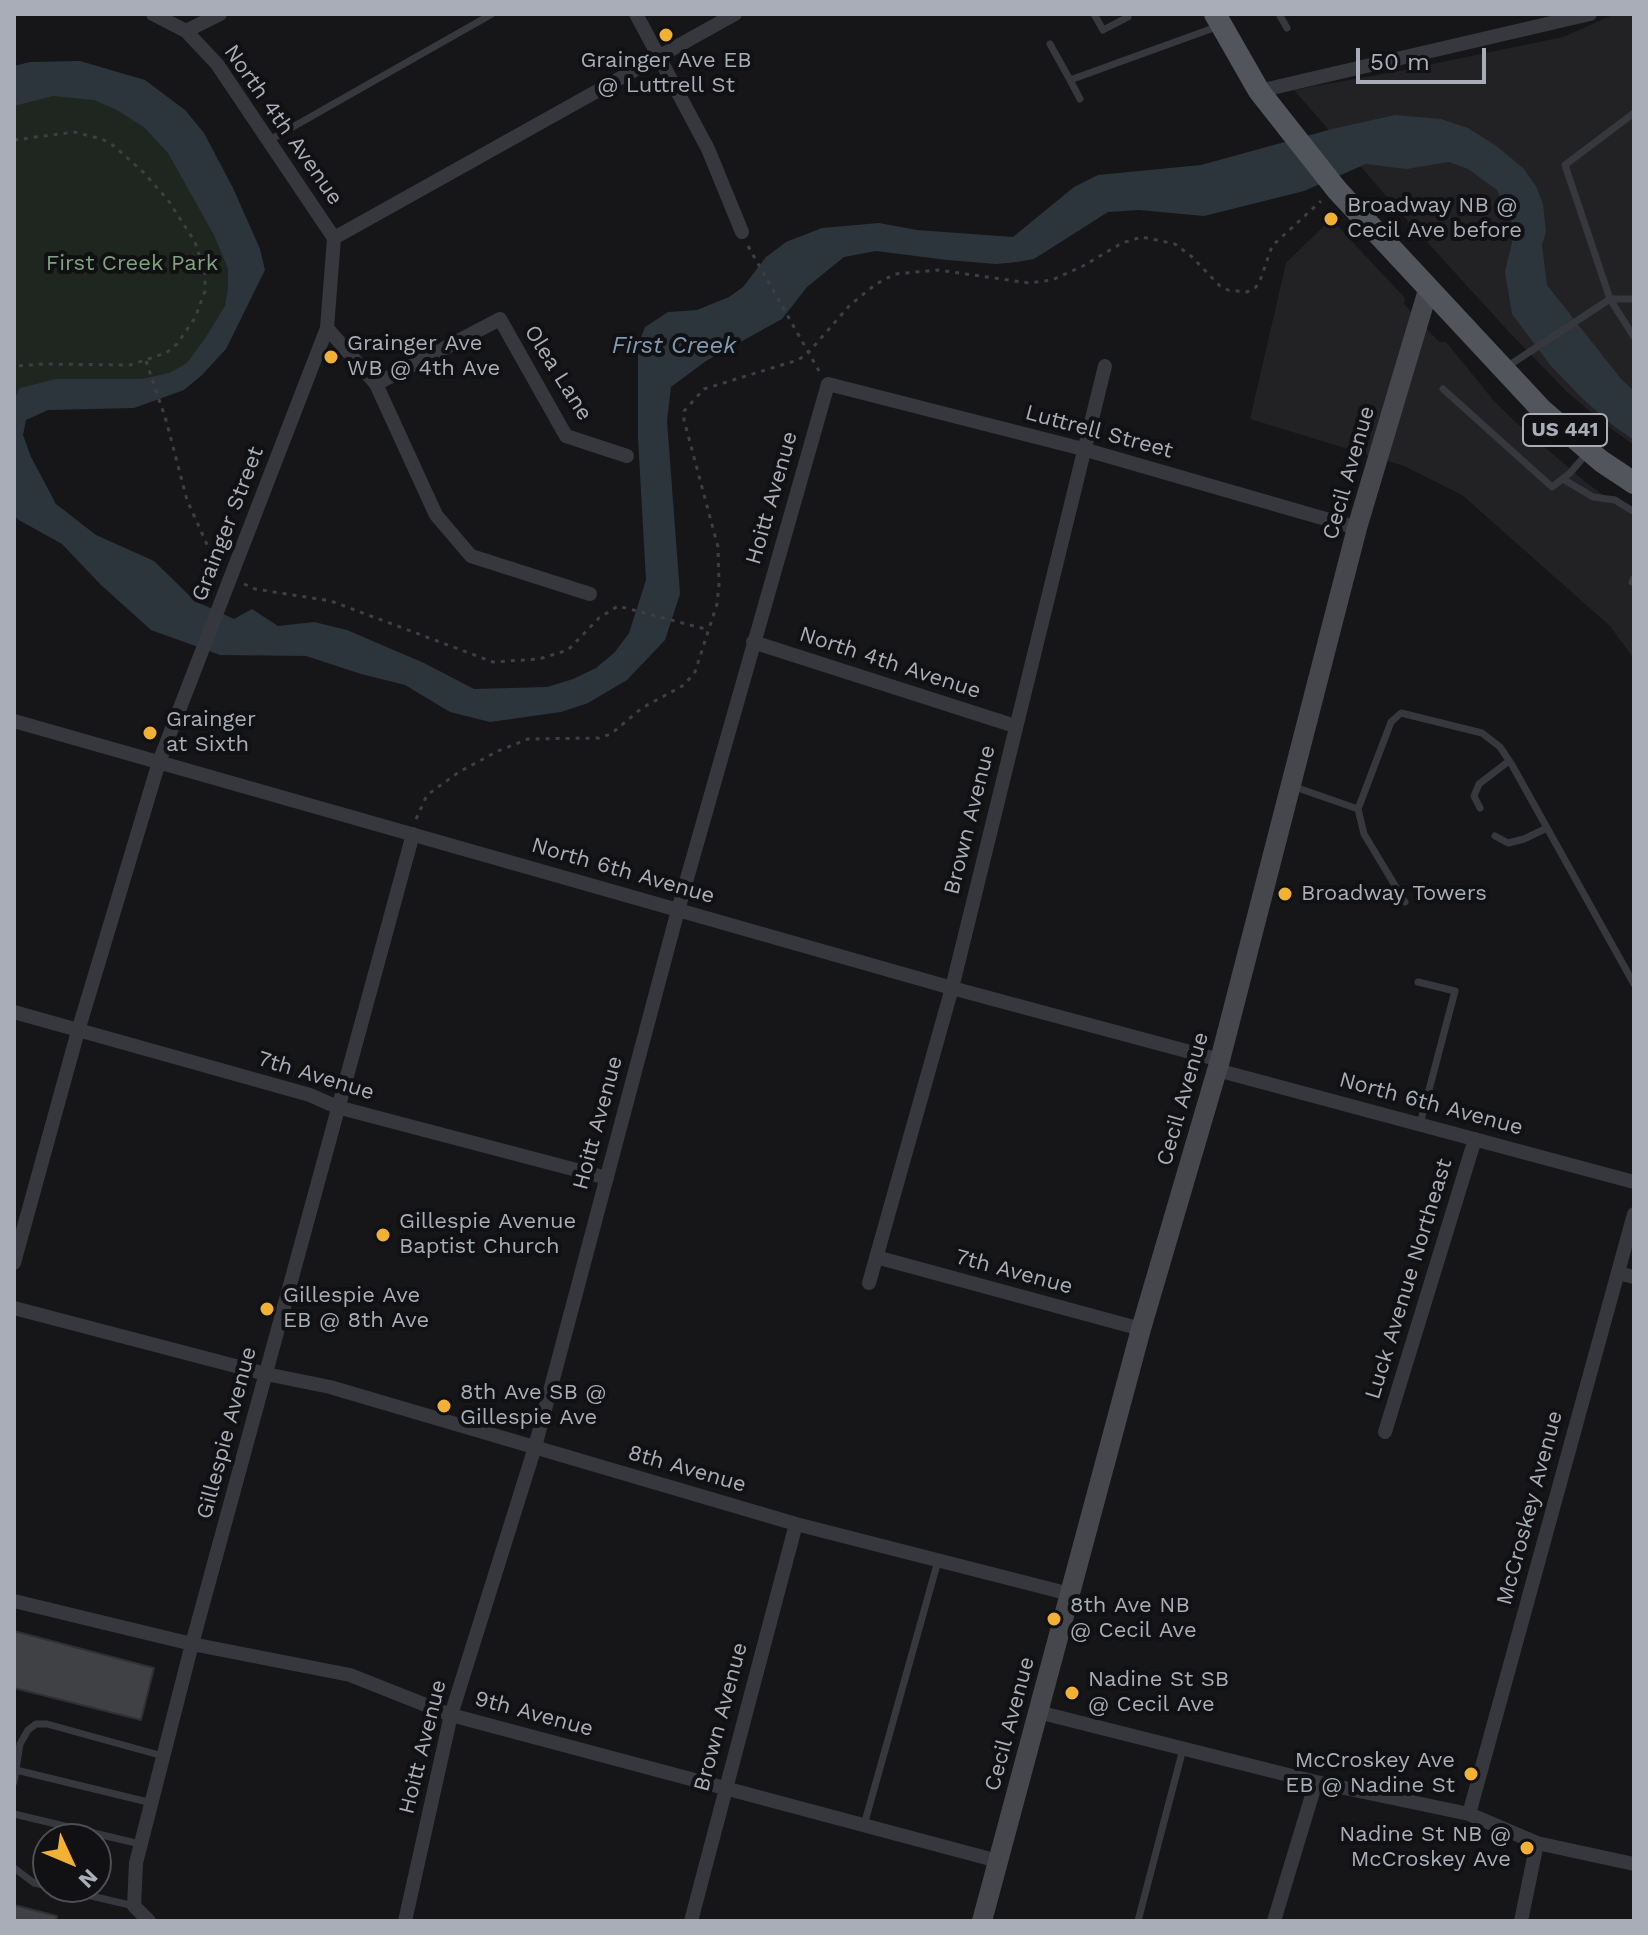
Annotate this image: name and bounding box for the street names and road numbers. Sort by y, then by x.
street label: North 4th Avenue [218,40,348,210]
street label: Olea Lane [518,320,598,426]
street label: Luttrell Street [1022,400,1176,464]
street label: Cecil Avenue [1317,403,1381,543]
road number: US 441 [1523,414,1607,446]
street label: Hoitt Avenue [740,428,804,568]
street label: Grainger Street [186,443,270,605]
street label: North 4th Avenue [796,621,984,705]
street label: Brown Avenue [939,742,1001,898]
street label: North 6th Avenue [528,832,718,910]
street label: Cecil Avenue [1151,1029,1215,1169]
street label: 7th Avenue [255,1046,377,1106]
street label: Hoitt Avenue [567,1053,629,1193]
street label: North 6th Avenue [1336,1067,1526,1141]
street label: Luck Avenue Northeast [1360,1155,1458,1403]
street label: 7th Avenue [952,1244,1076,1300]
street label: Gillespie Avenue [191,1344,263,1522]
street label: McCroskey Avenue [1491,1408,1569,1608]
street label: 8th Avenue [625,1440,749,1498]
street label: Brown Avenue [688,1640,754,1794]
street label: Cecil Avenue [979,1654,1041,1794]
street label: Hoitt Avenue [394,1677,452,1817]
street label: 9th Avenue [472,1685,596,1743]

